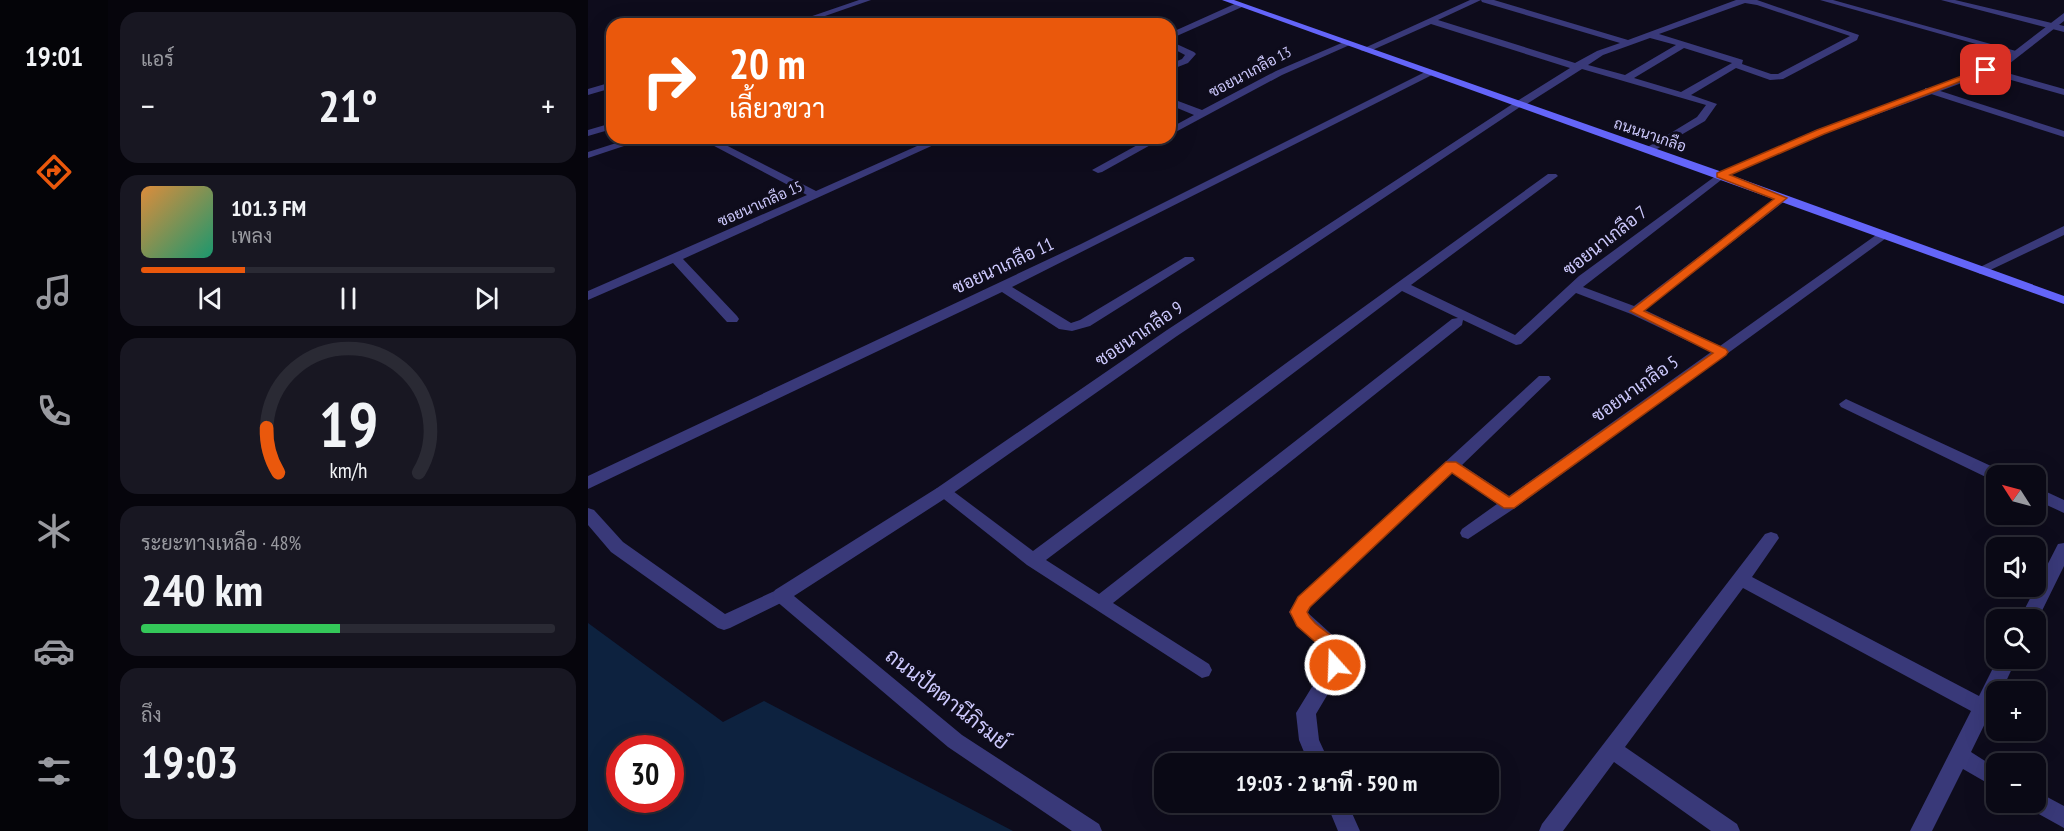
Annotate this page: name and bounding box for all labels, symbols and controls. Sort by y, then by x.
text: 20 m [729,36,806,91]
text: 19:01 [25,39,83,73]
icon: right [630,42,708,120]
street label: ซอยนาเกลือ 13 [1205,42,1294,101]
pin [1960,44,2011,95]
text: แอร์ [141,46,174,72]
icon: arrive [1969,53,2002,86]
text: 21° [318,76,378,134]
text: − [141,84,155,127]
text: + [541,84,555,127]
text: เลี้ยวขวา [729,91,825,125]
street label: ถนนนาเกลือ [1611,113,1689,156]
icon: directions [33,151,75,193]
street label: ซอยนาเกลือ 15 [714,176,805,231]
text: 101.3 FM [231,194,306,222]
street label: ซอยนาเกลือ 7 [1558,200,1652,281]
text: เพลง [231,223,272,249]
street label: ซอยนาเกลือ 11 [948,232,1057,299]
icon: music [33,271,75,313]
icon: previous [194,282,227,315]
icon: pause [332,282,365,315]
icon: next [470,282,503,315]
street label: ซอยนาเกลือ 9 [1090,296,1187,371]
street label: ซอยนาเกลือ 5 [1587,350,1683,427]
text: 19 [318,383,378,464]
icon: phone [33,390,75,432]
text: km/h [329,456,367,484]
north arrow [1986,465,2046,525]
map controls [1986,465,2046,813]
icon: climate [33,510,75,552]
text: ระยะทางเหลือ · 48% [141,530,301,556]
button: sound [1986,537,2046,597]
text: 240 km [141,560,263,618]
button: search [1986,609,2046,669]
icon: car [33,630,75,672]
position arrow [1303,633,1367,697]
street label: ถนนปัตตานีภิรมย์ [880,642,1015,755]
button: + [1986,681,2046,741]
text: ถึง [141,702,162,728]
text: 19:03 [141,732,238,790]
speed limit sign: 30 [606,735,684,813]
icon: filters [33,750,75,792]
button: − [1986,753,2046,813]
text: 19:03 · 2 นาที · 590 m [1236,769,1417,797]

